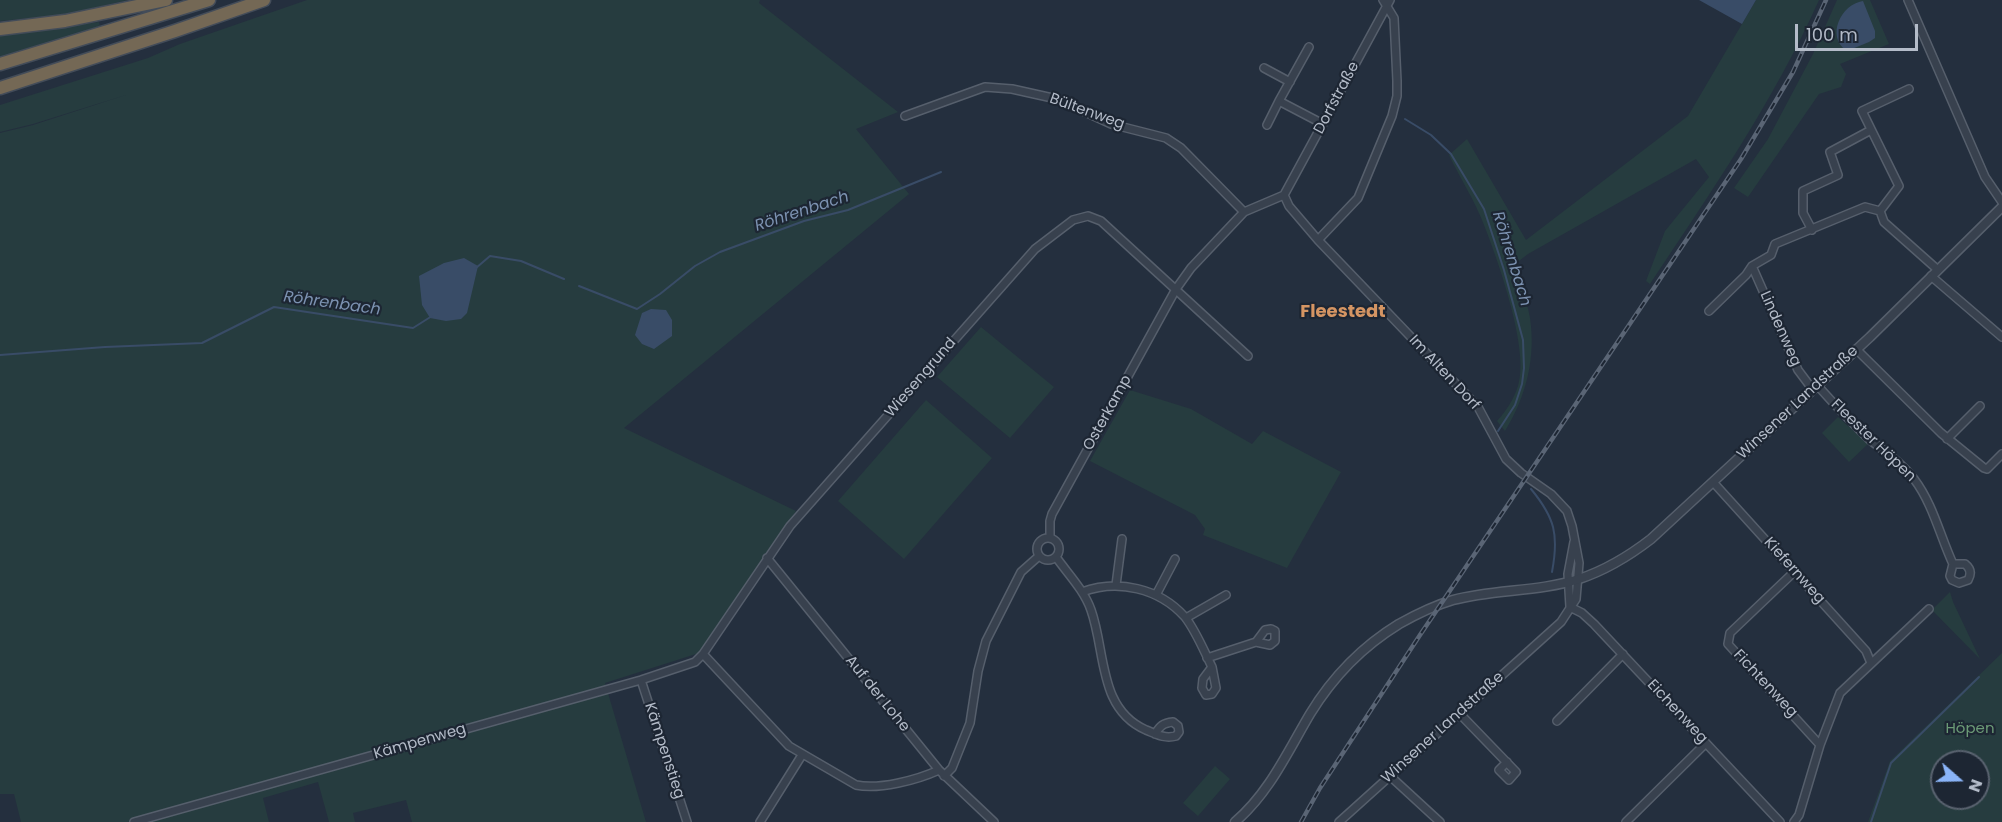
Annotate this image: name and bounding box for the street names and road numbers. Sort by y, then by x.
street label: Dorfstraße [1310,59,1364,137]
street label: Bültenweg [1047,90,1127,134]
street label: Lindenweg [1755,289,1805,369]
street label: Im Alten Dorf [1405,332,1483,414]
street label: Wiesengrund [882,335,960,421]
street label: Winsener Landstraße [1734,342,1862,464]
street label: Osterkamp [1080,372,1136,454]
street label: Fleester Höpen [1827,396,1919,486]
street label: Kiefernweg [1759,534,1829,608]
street label: Fichtenweg [1729,646,1801,722]
street label: Auf der Lohe [841,652,913,736]
street label: Winsener Landstraße [1378,668,1508,788]
street label: Eichenweg [1643,676,1711,748]
street label: Kämpenstieg [640,701,688,801]
street label: Kämpenweg [372,720,468,764]

